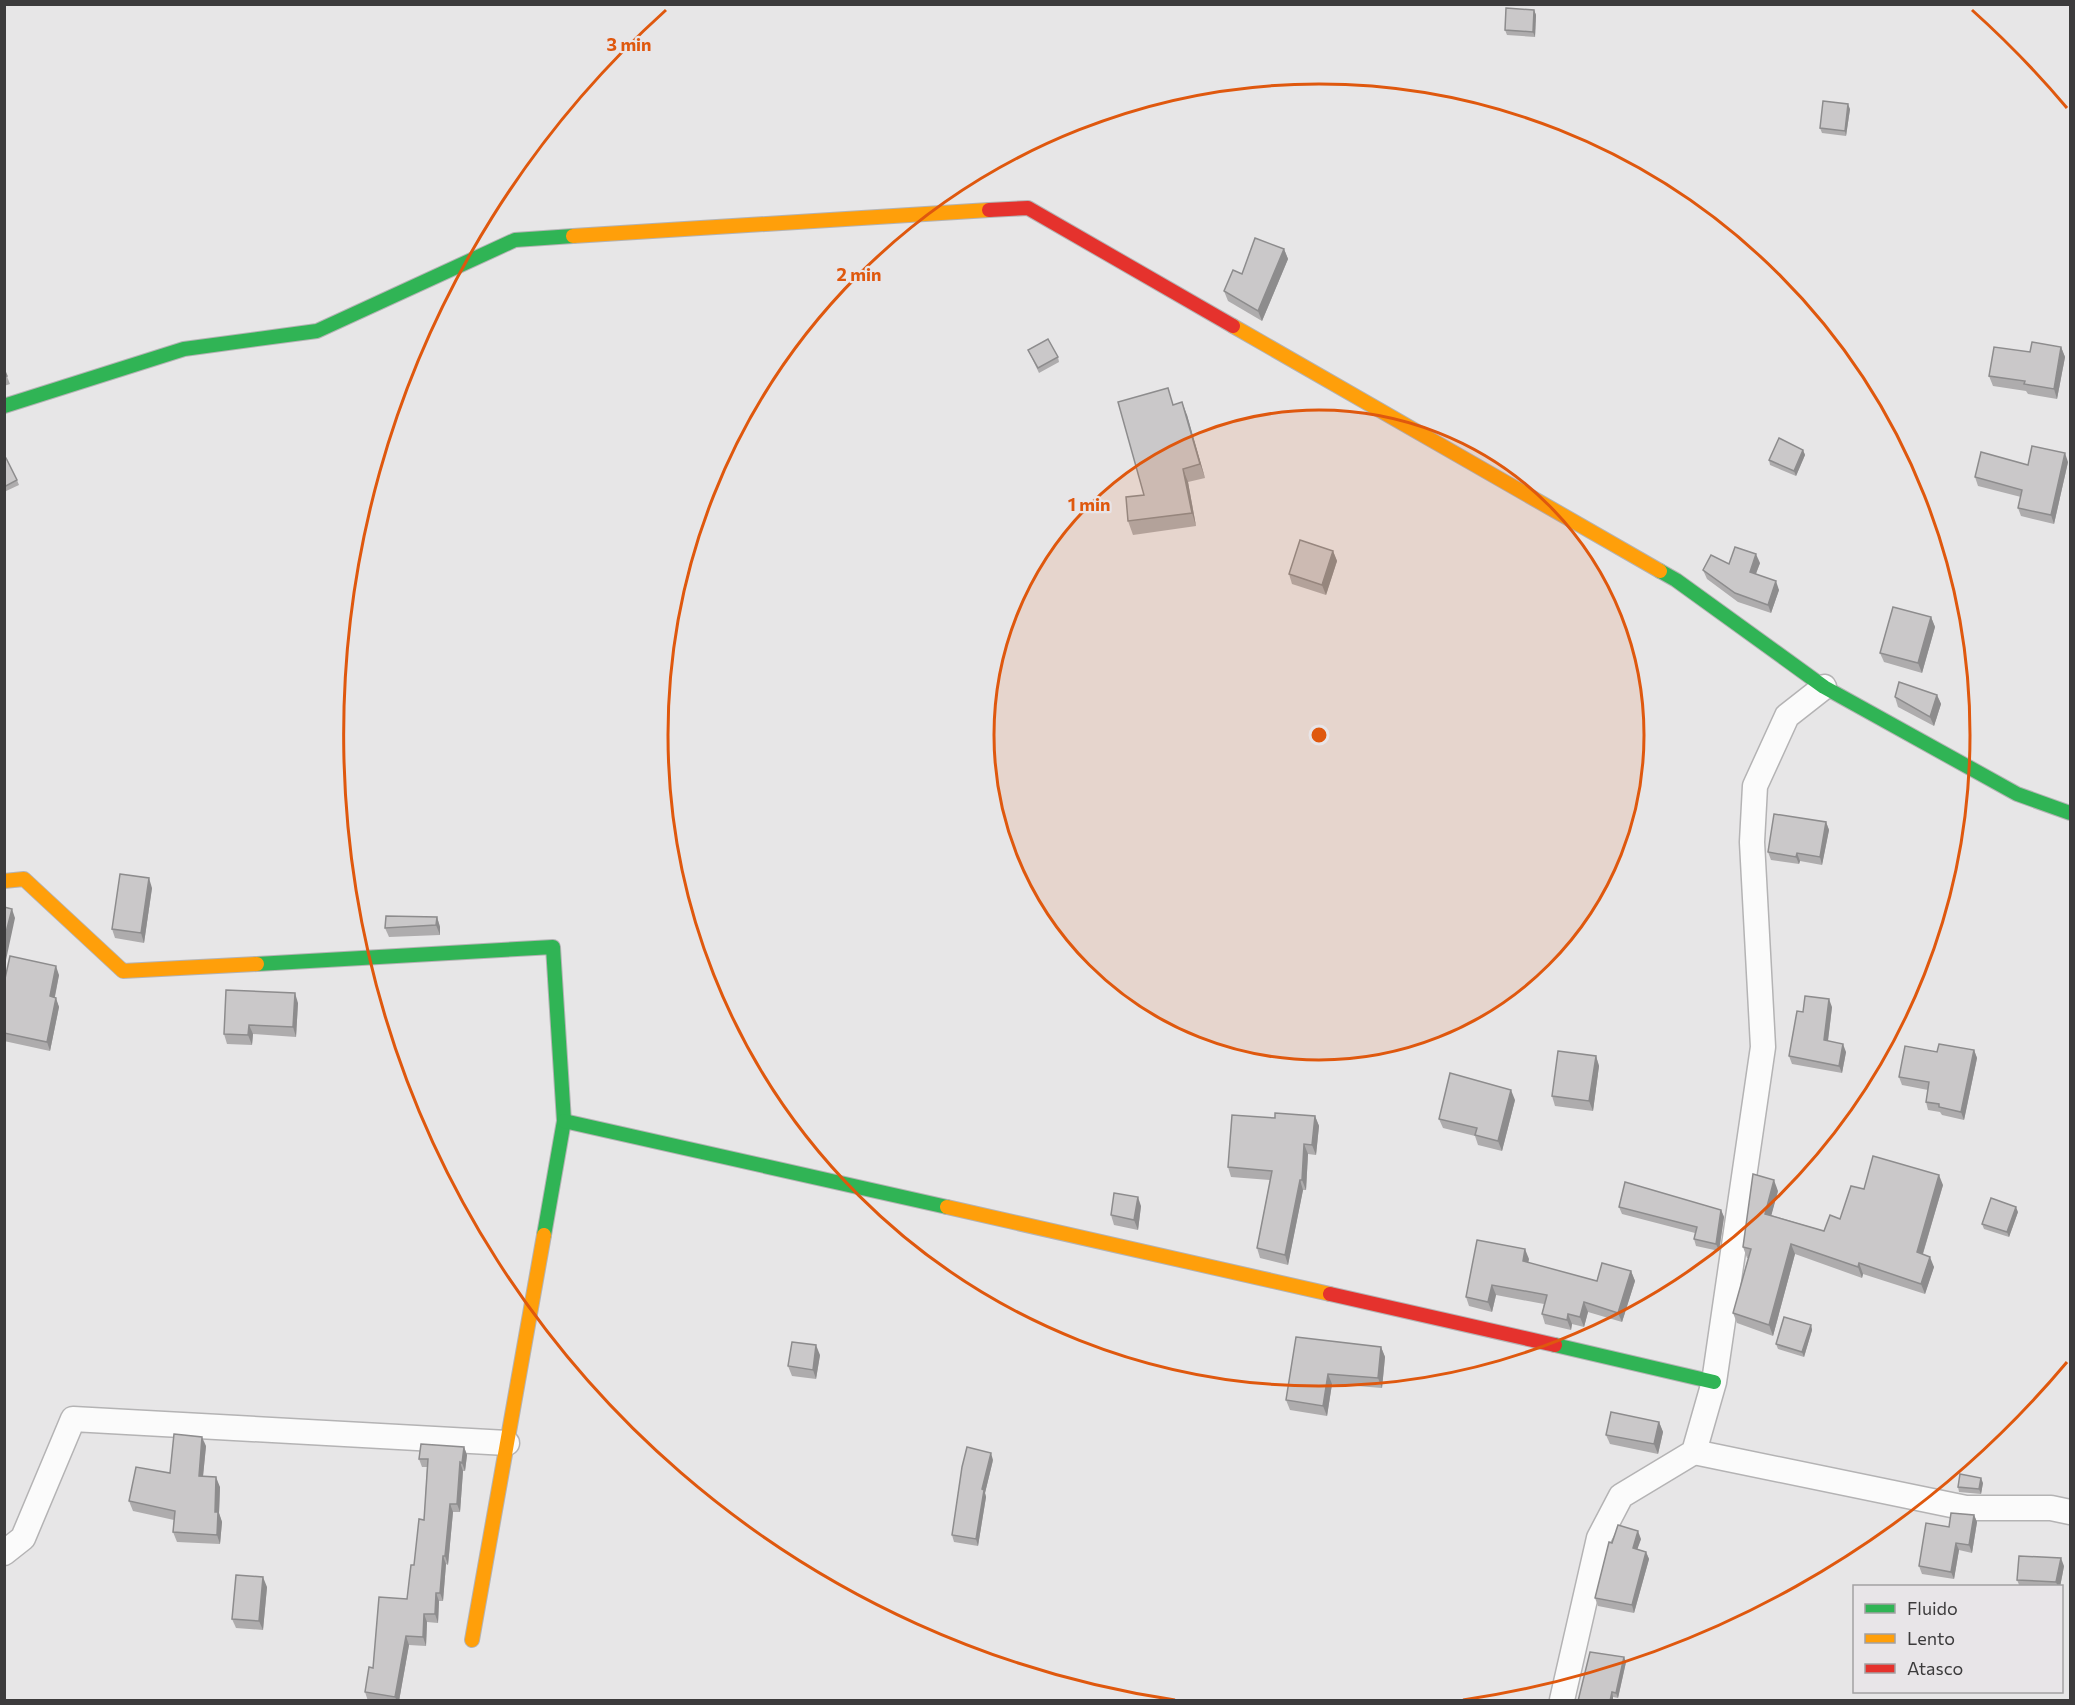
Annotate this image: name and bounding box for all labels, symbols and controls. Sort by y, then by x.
text: 3 min [606,33,652,55]
text: 2 min [837,263,881,285]
text: 1 min [1068,493,1110,515]
centre of rings [1309,725,1329,745]
legend [1853,1585,2063,1693]
text: Fluido [1907,1597,1958,1619]
text: Lento [1907,1627,1955,1649]
text: Atasco [1907,1657,1963,1679]

